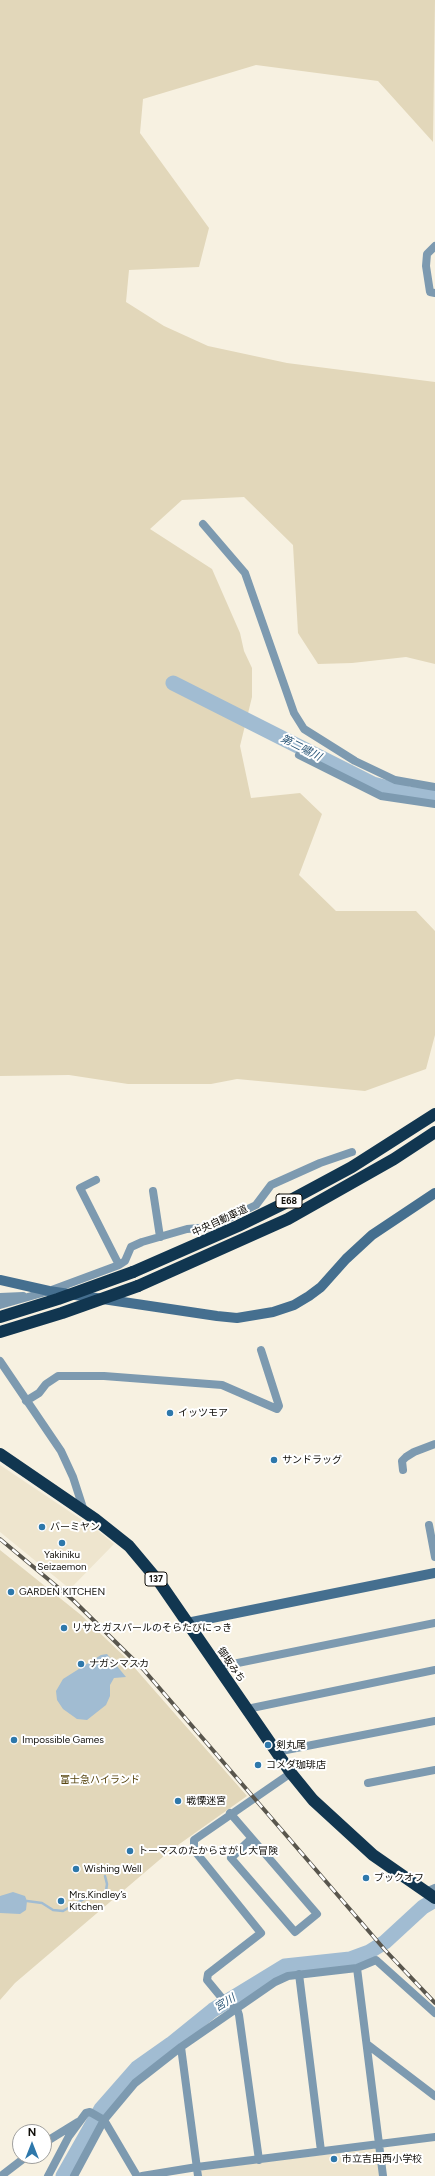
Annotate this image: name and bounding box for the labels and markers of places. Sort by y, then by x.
place label: イッツモア [178,1407,228,1419]
marker: イッツモア [165,1408,175,1418]
place label: サンドラッグ [282,1454,342,1466]
marker: サンドラッグ [269,1455,279,1465]
place label: バーミヤン [50,1521,100,1533]
marker: バーミヤン [37,1522,47,1532]
marker: Yakiniku Seizaemon [57,1538,67,1548]
place label: Yakiniku Seizaemon [37,1549,87,1572]
place label: GARDEN KITCHEN [19,1586,105,1598]
marker: GARDEN KITCHEN [6,1587,16,1597]
place label: リサとガスパールのそらたびにっき [72,1622,232,1634]
marker: リサとガスパールのそらたびにっき [59,1623,69,1633]
place label: ナガシマスカ [89,1658,149,1670]
marker: ナガシマスカ [76,1659,86,1669]
place label: Impossible Games [22,1734,104,1746]
marker: Impossible Games [9,1735,19,1745]
place label: 剣丸尾 [276,1739,306,1751]
marker: 剣丸尾 [263,1740,273,1750]
place label: コメダ珈琲店 [266,1759,326,1771]
marker: コメダ珈琲店 [253,1760,263,1770]
place label: 戦慄迷宮 [186,1795,226,1807]
marker: 戦慄迷宮 [173,1796,183,1806]
place label: トーマスのたからさがし大冒険 [138,1845,278,1857]
marker: トーマスのたからさがし大冒険 [125,1846,135,1856]
place label: Wishing Well [84,1863,141,1875]
marker: Wishing Well [71,1864,81,1874]
place label: ブックオフ [374,1872,424,1884]
marker: ブックオフ [361,1873,371,1883]
place label: Mrs.Kindley’s Kitchen [69,1889,126,1912]
marker: Mrs.Kindley’s Kitchen [56,1896,66,1906]
place label: 市立吉田西小学校 [342,2153,422,2165]
marker: 市立吉田西小学校 [329,2154,339,2164]

